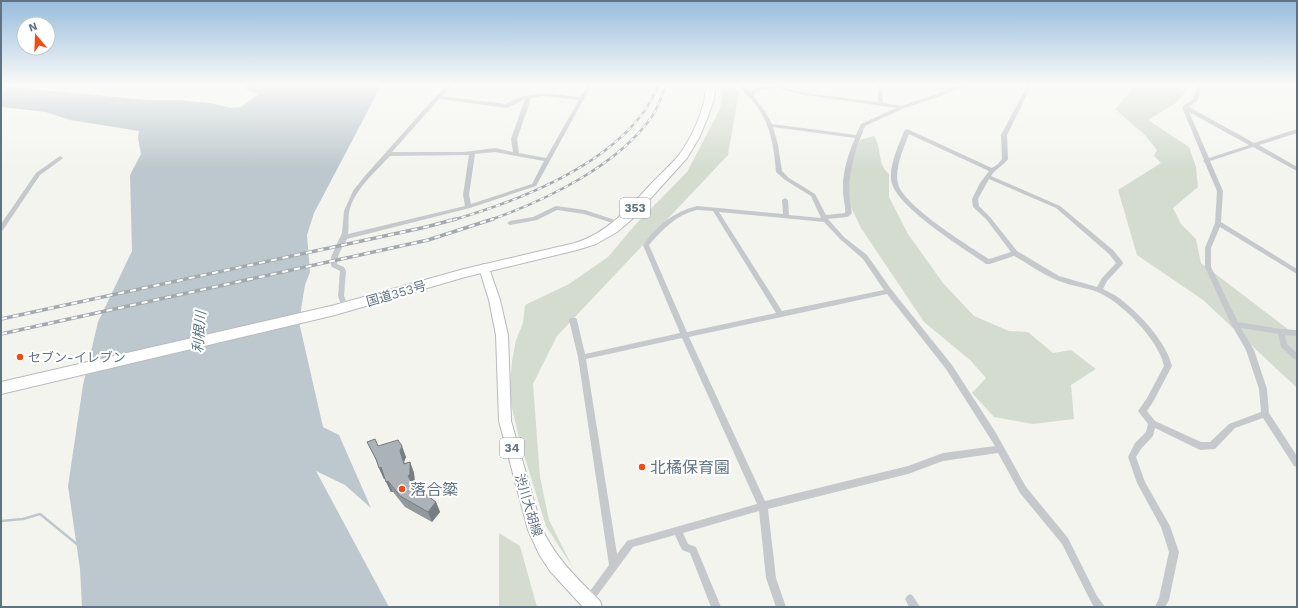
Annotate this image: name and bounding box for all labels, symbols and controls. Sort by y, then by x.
north arrow [16,16,56,56]
text: N [27,20,39,34]
road number: 353 [620,198,650,218]
street label: 国道353号 [364,278,428,309]
water label: 利根川 [189,308,209,354]
place label: セブン-イレブン [28,350,126,365]
marker: セブン-イレブン [15,352,25,362]
road number: 34 [500,438,524,458]
place label: 北橘保育園 [650,458,730,477]
marker: 北橘保育園 [637,462,647,472]
street label: 渋川大胡線 [512,472,545,538]
place label: 落合簗 [410,480,458,499]
marker: 落合簗 [397,484,407,494]

